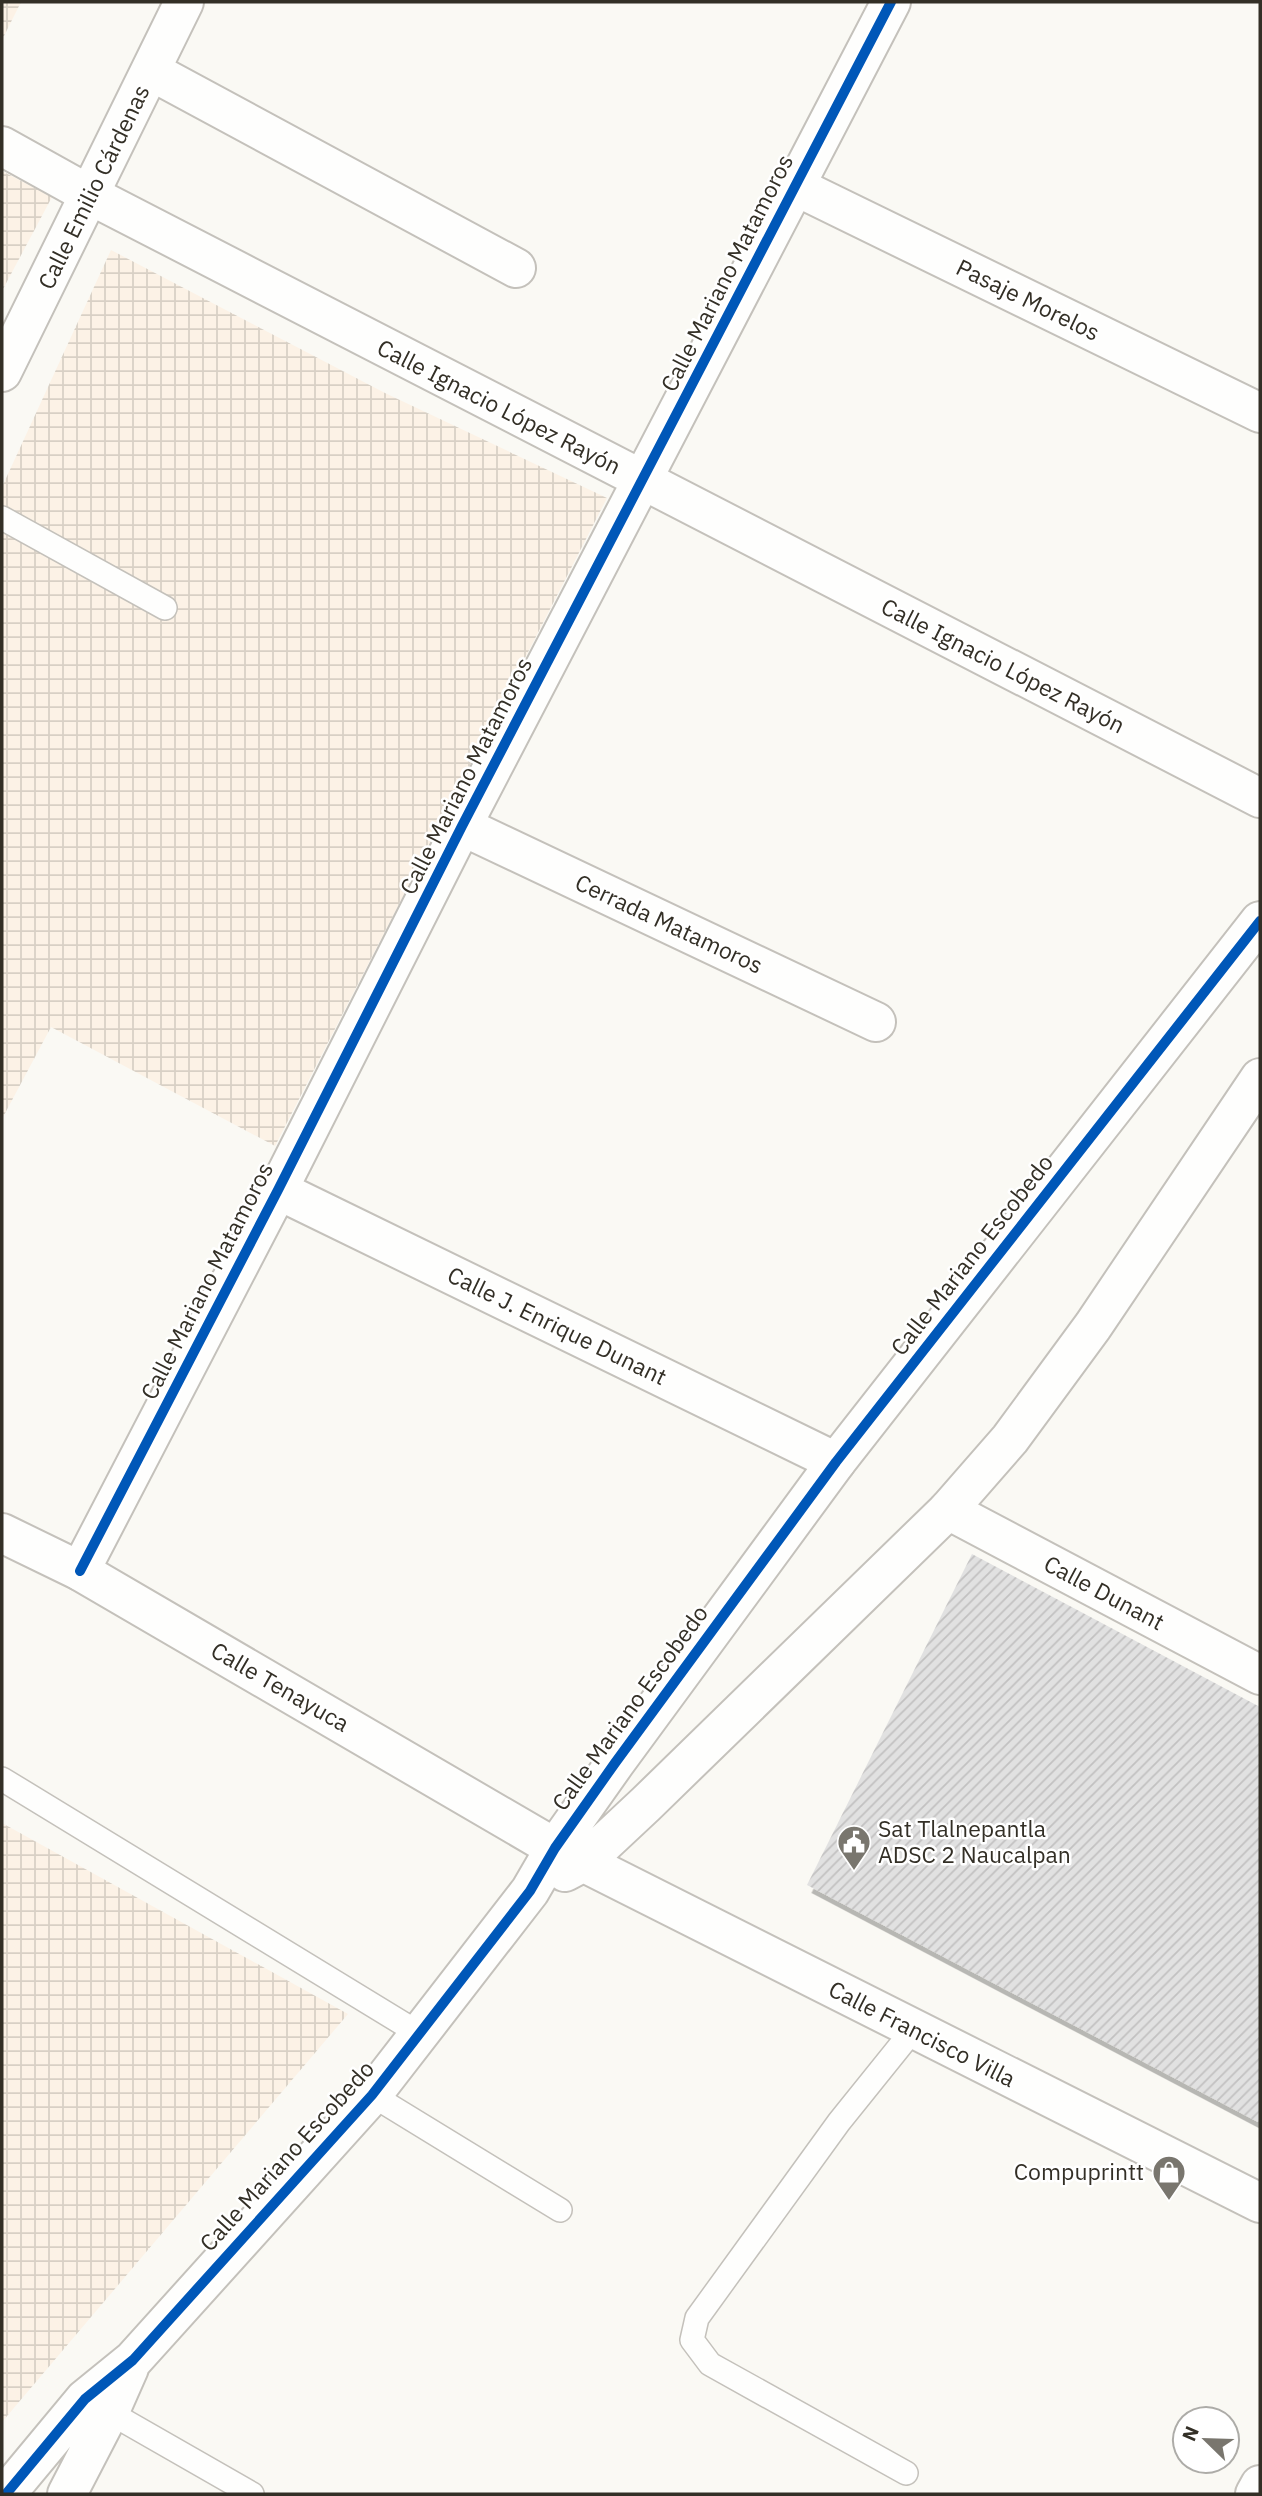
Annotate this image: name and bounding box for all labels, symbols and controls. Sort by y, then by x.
street label: Calle Emilio Cárdenas [31,79,156,294]
street label: Calle Mariano Matamoros [653,149,799,396]
street label: Pasaje Morelos [952,251,1105,347]
street label: Calle Ignacio López Rayón [373,332,626,481]
street label: Calle Ignacio López Rayón [877,591,1130,740]
street label: Calle Mariano Matamoros [392,652,538,899]
street label: Cerrada Matamoros [571,866,768,980]
street label: Calle Mariano Escobedo [883,1148,1059,1361]
street label: Calle Mariano Matamoros [133,1157,279,1404]
street label: Calle J. Enrique Dunant [443,1259,672,1391]
street label: Calle Dunant [1039,1548,1170,1636]
street label: Calle Mariano Escobedo [544,1599,714,1816]
street label: Calle Tenayuca [206,1634,355,1738]
place label: Sat Tlalnepantla ADSC 2 Naucalpan [878,1813,1071,1869]
public building icon: Sat Tlalnepantla ADSC 2 Naucalpan [835,1823,873,1872]
street label: Calle Francisco Villa [824,1973,1021,2093]
street label: Calle Mariano Escobedo [192,2054,380,2257]
shop icon: Compuprintt [1150,2153,1188,2202]
place label: Compuprintt [1014,2156,1144,2186]
north arrow [1171,2405,1241,2475]
text: N [1177,2422,1204,2444]

